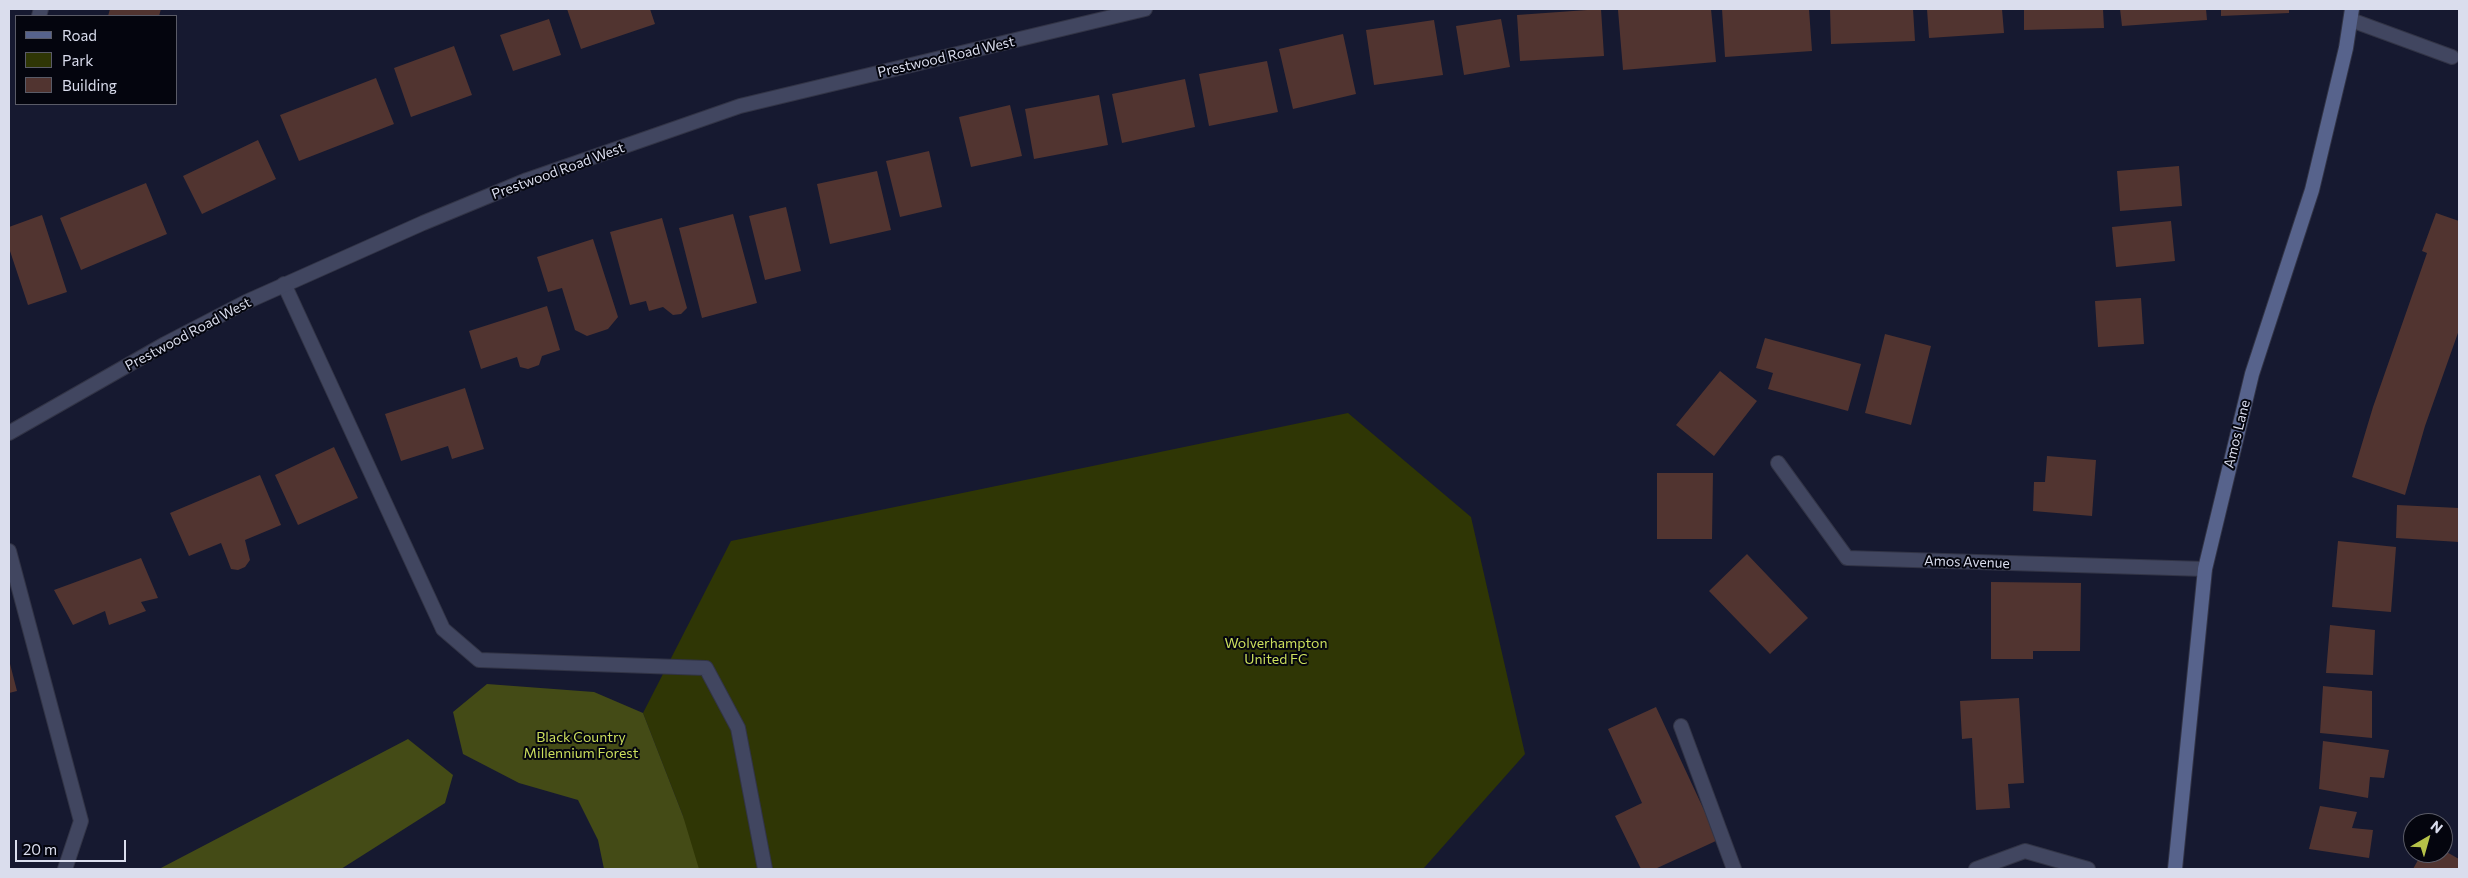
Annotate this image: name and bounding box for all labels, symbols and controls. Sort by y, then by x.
legend [15,15,178,105]
text: Road [62,26,97,44]
street label: Prestwood Road West [876,33,1016,81]
text: Park [62,51,93,69]
text: Building [62,76,117,94]
street label: Prestwood Road West [489,139,627,203]
street label: Prestwood Road West [122,294,254,374]
street label: Amos Lane [2220,398,2254,470]
street label: Amos Avenue [1924,552,2010,572]
park label: Wolverhampton United FC [1225,635,1327,668]
park label: Black Country Millennium Forest [524,729,638,762]
north arrow [2403,813,2453,863]
text: N [2428,817,2446,837]
scale bar [18,830,129,862]
text: 20 m [23,840,57,858]

